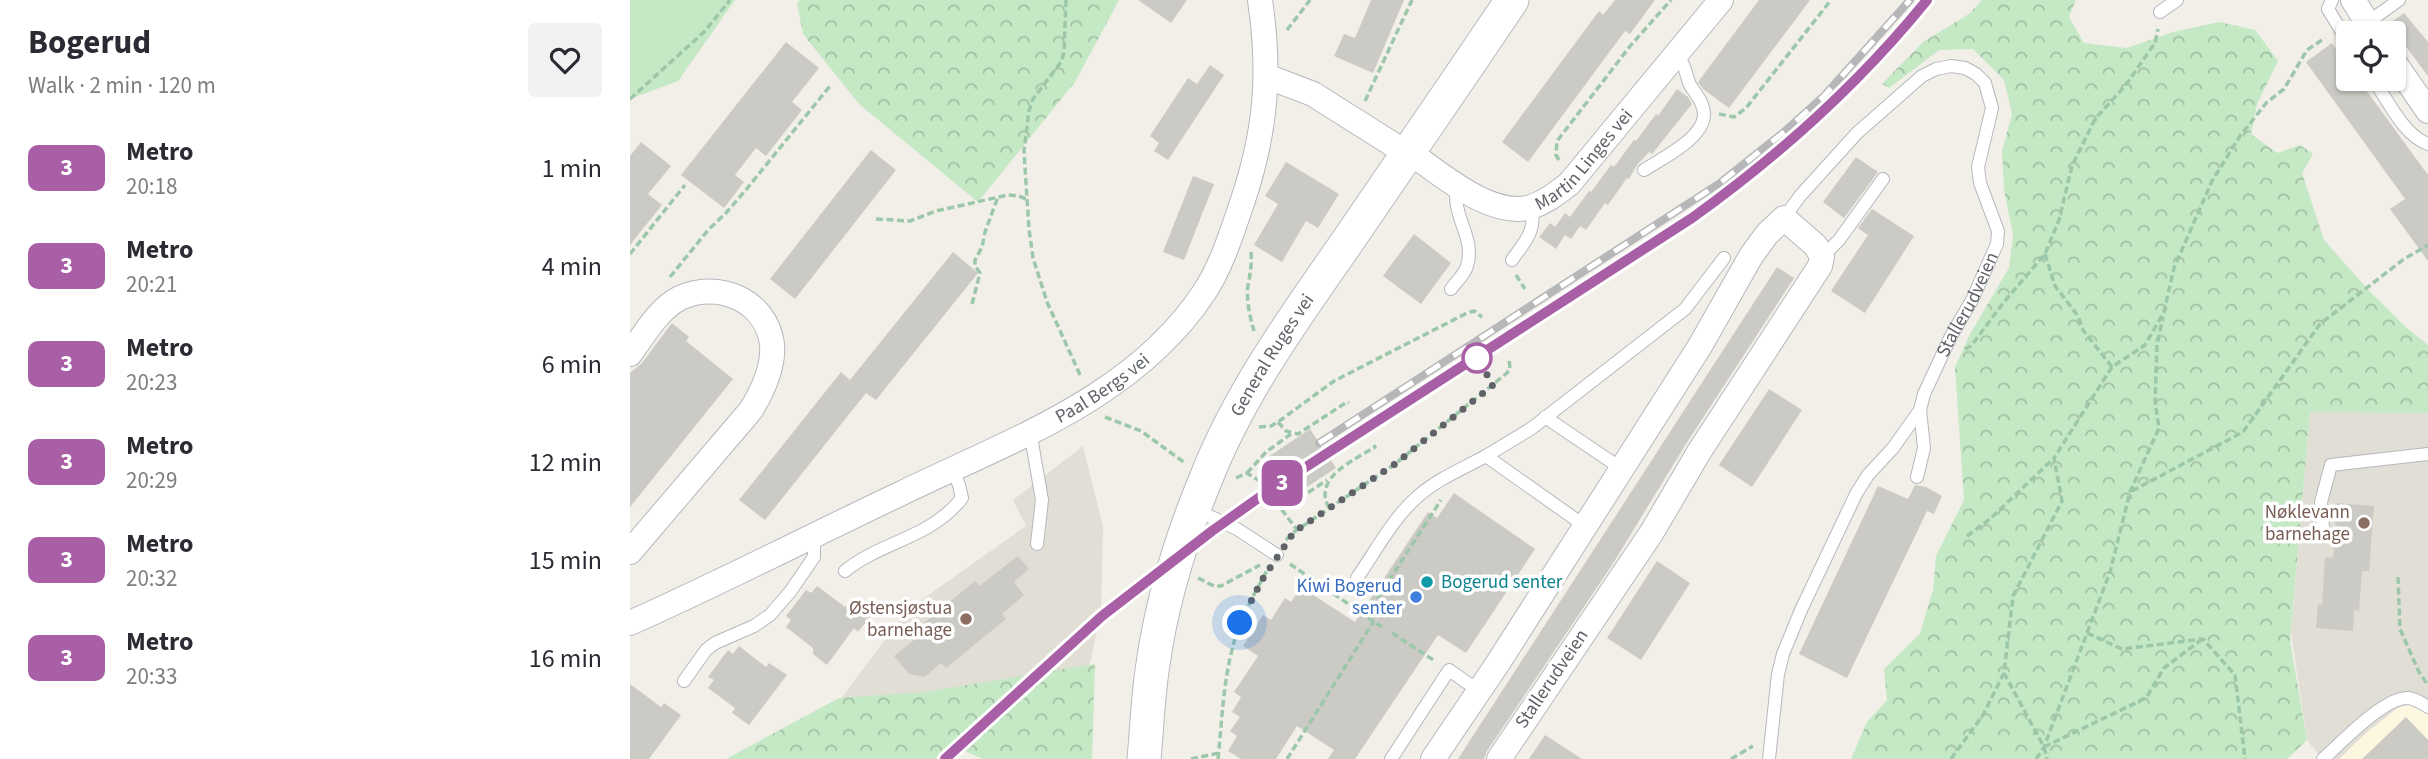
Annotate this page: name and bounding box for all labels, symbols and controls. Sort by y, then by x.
text: Bogerud [28,19,151,66]
map controls [2336,21,2406,91]
button: locate [2336,21,2406,91]
button: heart [528,23,602,97]
text: Walk · 2 min · 120 m [28,69,216,102]
street label: Martin Linges vei [1530,103,1639,217]
text: Metro [126,133,194,170]
text: 3 [60,150,73,185]
text: 1 min [542,150,602,187]
text: 20:18 [126,170,177,203]
text: Metro [126,231,194,268]
text: 3 [60,248,73,283]
text: 4 min [542,248,602,285]
street label: Stallerudveien [1930,248,2005,361]
text: 20:21 [126,268,177,301]
street label: General Ruges vei [1224,288,1321,421]
text: Metro [126,329,194,366]
unlabelled marker [1462,343,1492,373]
text: 3 [60,346,73,381]
text: 6 min [542,346,602,383]
street label: Paal Bergs vei [1050,347,1156,430]
text: 20:23 [126,366,177,399]
text: Metro [126,427,194,464]
text: 3 [60,444,73,479]
text: 12 min [529,444,602,481]
line badge: 3 [1259,460,1305,506]
text: 20:29 [126,464,177,497]
text: 3 [1276,465,1288,500]
place label: Nøklevann barnehage [2265,499,2350,548]
marker: Nøklevann barnehage [2356,515,2372,531]
text: Metro [126,525,194,562]
text: 3 [60,542,73,577]
text: 15 min [529,542,602,579]
text: 20:32 [126,562,177,595]
place label: Bogerud senter [1441,569,1563,596]
place label: Kiwi Bogerud senter [1297,573,1402,622]
marker: Bogerud senter [1419,574,1435,590]
marker: Kiwi Bogerud senter [1408,589,1424,605]
place label: Østensjøstua barnehage [849,595,952,644]
your location [1222,605,1257,640]
marker: Østensjøstua barnehage [958,611,974,627]
text: Metro [126,623,194,660]
street label: Stallerudveien [1509,624,1595,734]
text: 3 [60,640,73,675]
text: 16 min [529,640,602,677]
text: 20:33 [126,660,177,693]

